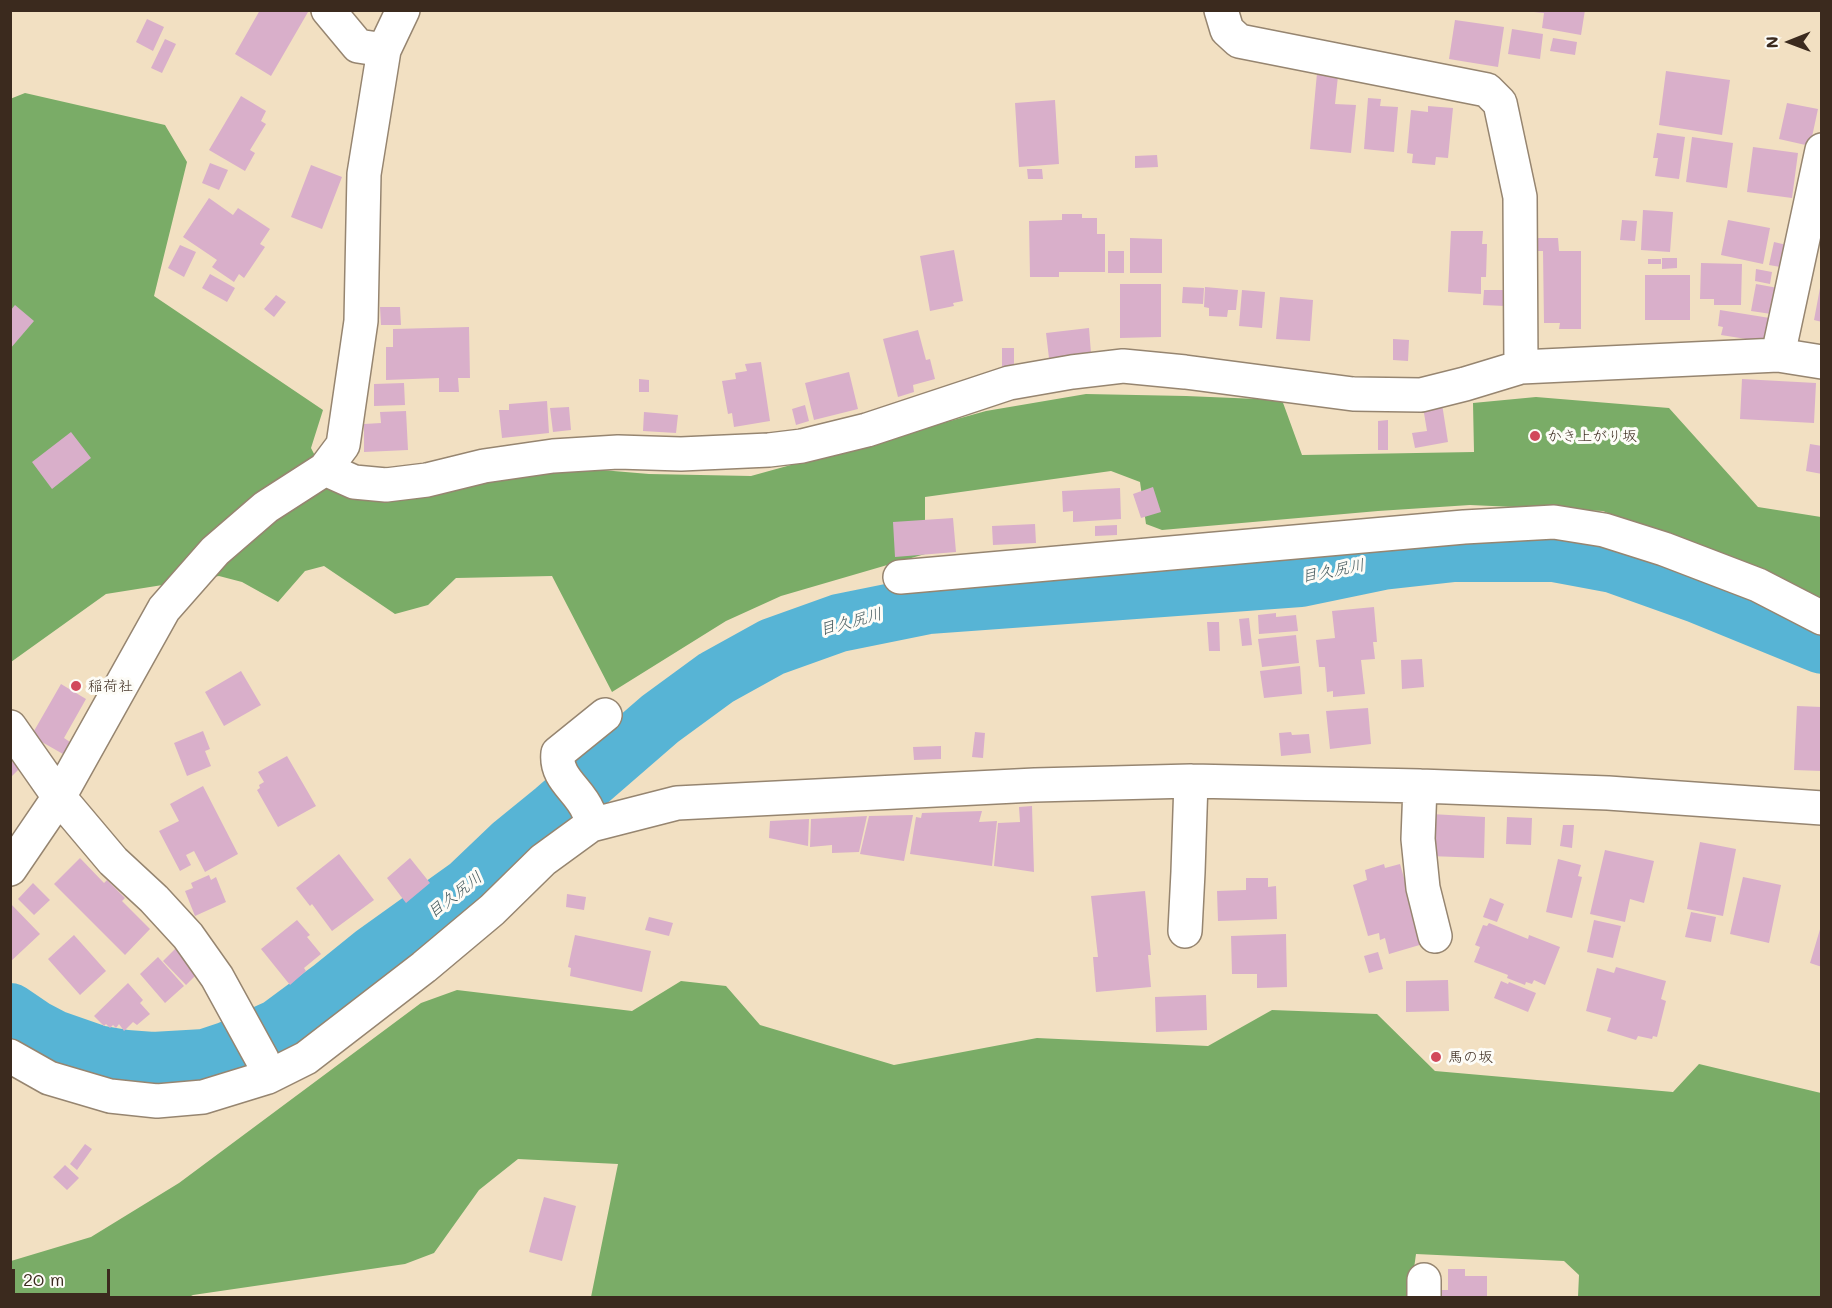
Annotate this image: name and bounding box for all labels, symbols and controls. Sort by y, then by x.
north arrow [1760,12,1820,72]
text: N [1761,36,1782,49]
place label: かき上がり坂 [1547,427,1637,445]
marker: かき上がり坂 [1528,429,1542,443]
water label: 目久尻川 [1300,555,1366,587]
water label: 目久尻川 [818,604,884,640]
place label: 稲荷社 [88,677,133,695]
marker: 稲荷社 [69,679,83,693]
water label: 目久尻川 [424,868,486,922]
place label: 馬の坂 [1448,1048,1493,1066]
marker: 馬の坂 [1429,1050,1443,1064]
scale bar [15,1257,112,1295]
text: 20 m [23,1267,64,1291]

